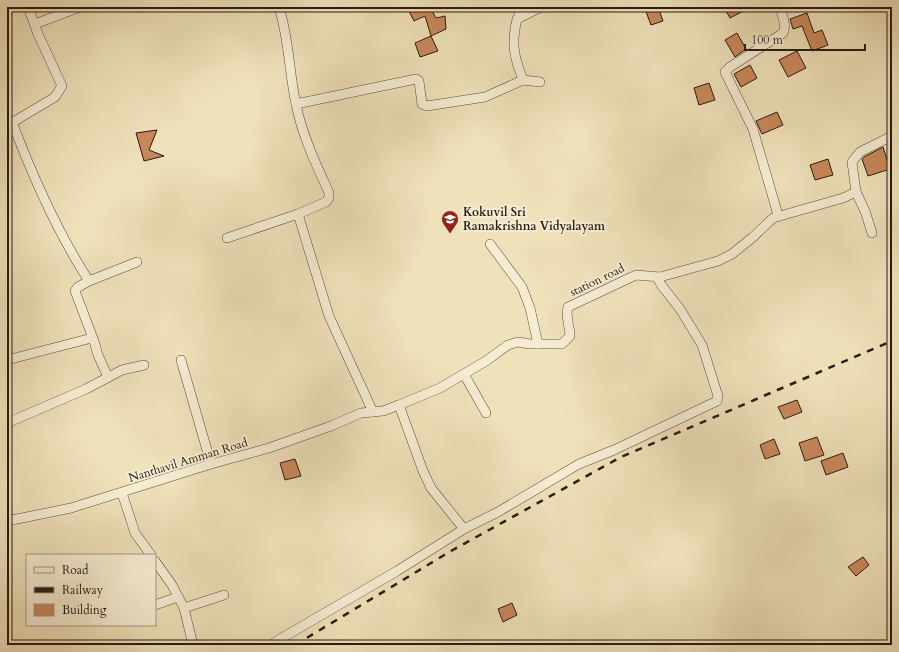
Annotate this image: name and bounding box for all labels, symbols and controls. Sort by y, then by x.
scale bar [745,26,865,52]
text: 100 m [751,32,784,48]
place label: Kokuvil Sri Ramakrishna Vidyalayam [463,204,606,234]
school or university icon: Kokuvil Sri Ramakrishna Vidyalayam [440,209,460,234]
street label: station road [567,260,628,300]
street label: Nanthavil Amman Road [126,434,250,486]
legend [26,554,156,626]
text: Road [62,562,89,578]
text: Railway [62,582,104,598]
text: Building [62,602,107,618]

